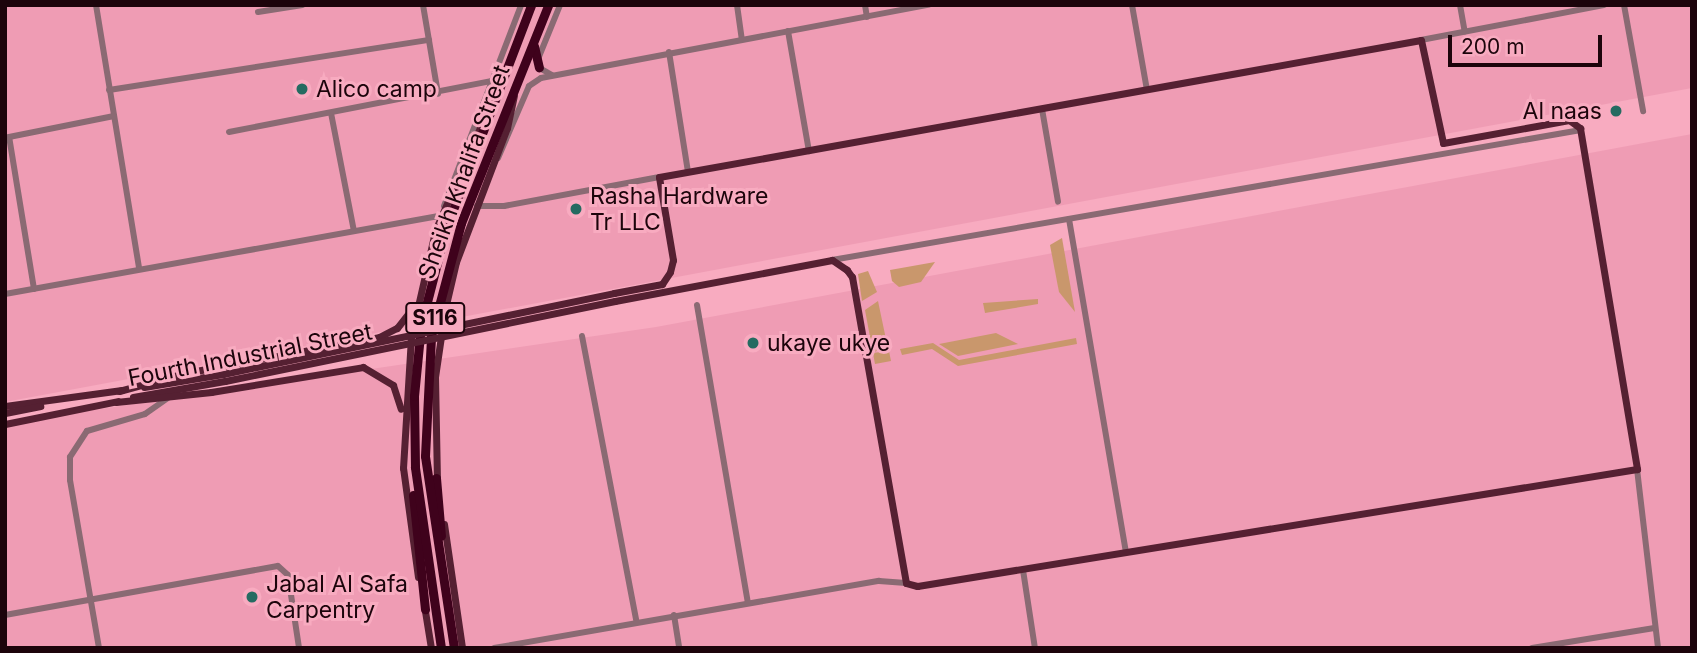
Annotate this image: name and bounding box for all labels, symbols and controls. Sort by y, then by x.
scale bar [1452,21,1606,65]
text: 200 m [1461,34,1525,59]
street label: Sheikh Khalifa Street [412,61,516,283]
place label: Alico camp [316,75,437,103]
marker: Alico camp [294,81,310,97]
place label: Al naas [1523,97,1602,125]
marker: Al naas [1608,103,1624,119]
place label: Rasha Hardware Tr LLC [590,182,769,236]
marker: Rasha Hardware Tr LLC [568,201,584,217]
road number: S116 [405,300,465,336]
street label: Fourth Industrial Street [126,318,374,392]
place label: ukaye ukye [767,329,890,357]
marker: ukaye ukye [745,335,761,351]
place label: Jabal Al Safa Carpentry [266,570,408,624]
marker: Jabal Al Safa Carpentry [244,589,260,605]

